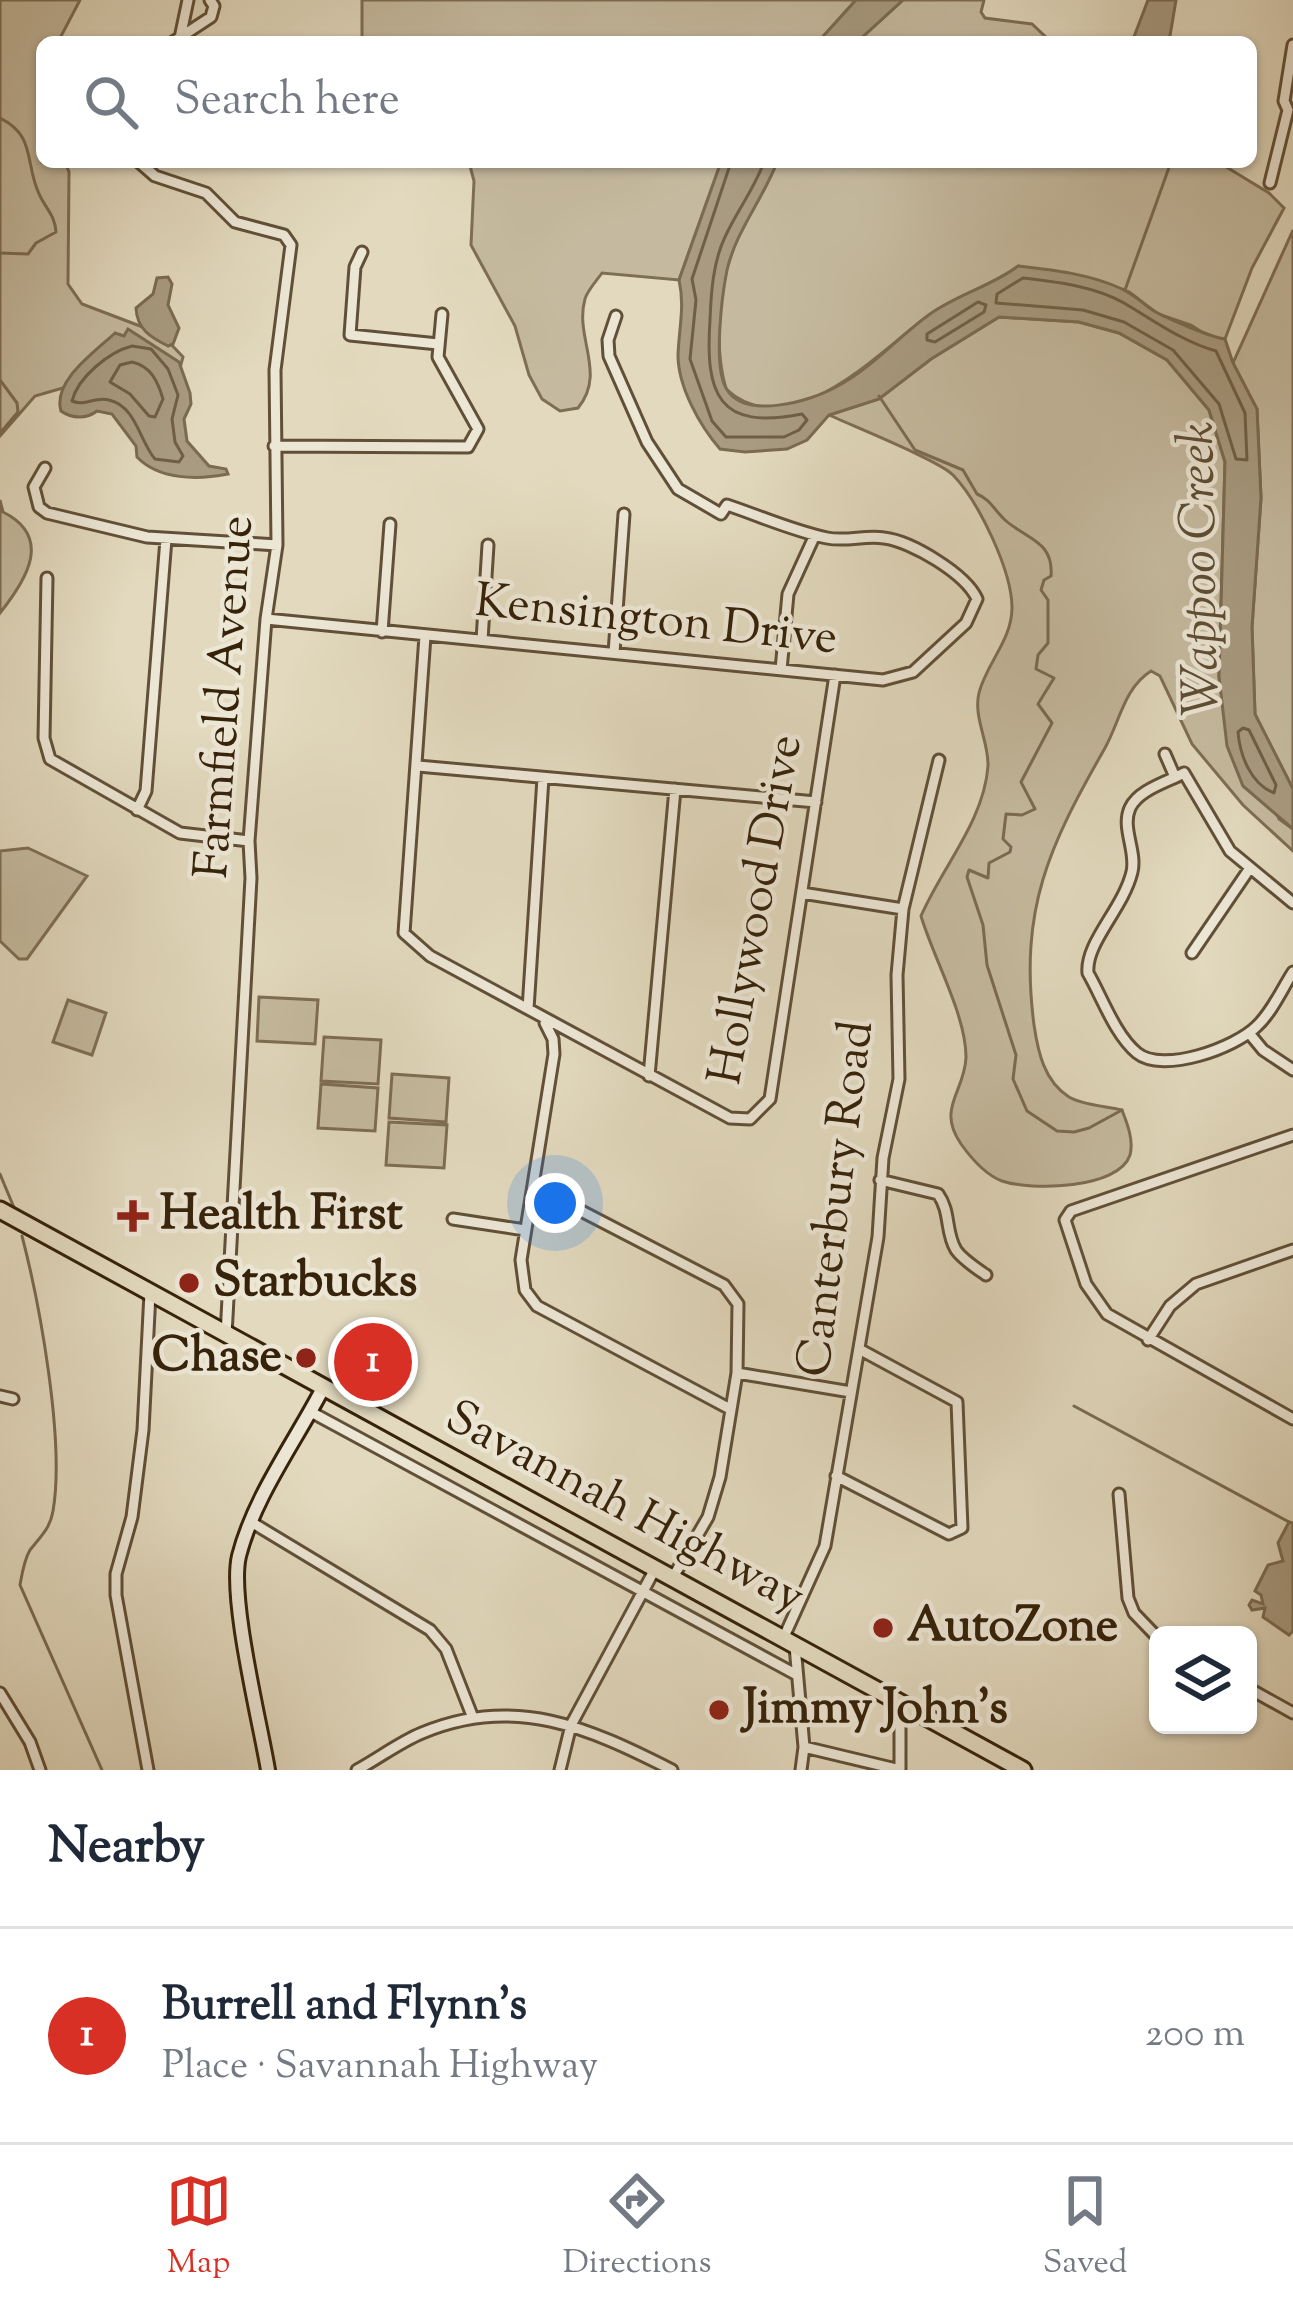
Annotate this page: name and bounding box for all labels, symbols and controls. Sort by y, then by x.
search box [36,36,1257,168]
icon: search [78,69,144,135]
text: Search here [174,70,400,135]
water label: Wappoo Creek [1163,421,1241,717]
street label: Farmfield Avenue [180,513,274,881]
street label: Kensington Drive [471,569,841,675]
street label: Hollywood Drive [693,730,823,1090]
street label: Canterbury Road [782,1017,894,1381]
your location [525,1173,585,1233]
place label: Health First [160,1182,403,1251]
marker: Health First [117,1200,149,1232]
place label: Starbucks [213,1249,417,1318]
marker: Starbucks [176,1270,202,1296]
pin: 1 [334,1317,412,1407]
place label: Chase [152,1324,282,1393]
marker: Chase [293,1345,319,1371]
street label: Savannah Highway [432,1385,816,1633]
place label: AutoZone [907,1594,1118,1663]
marker: AutoZone [870,1615,896,1641]
map controls [1149,1626,1257,1734]
button: layers [1149,1626,1257,1734]
place label: Jimmy John's [740,1676,1008,1745]
marker: Jimmy John's [706,1697,732,1723]
text: Nearby [48,1812,205,1885]
text: Burrell and Flynn's [162,1975,527,2040]
text: 1 [80,2008,94,2064]
text: 200 m [1145,2008,1245,2064]
text: Place · Savannah Highway [162,2040,598,2096]
tab: Map [166,2168,232,2288]
tab: Directions [563,2168,712,2288]
tab: Saved [1043,2168,1127,2288]

